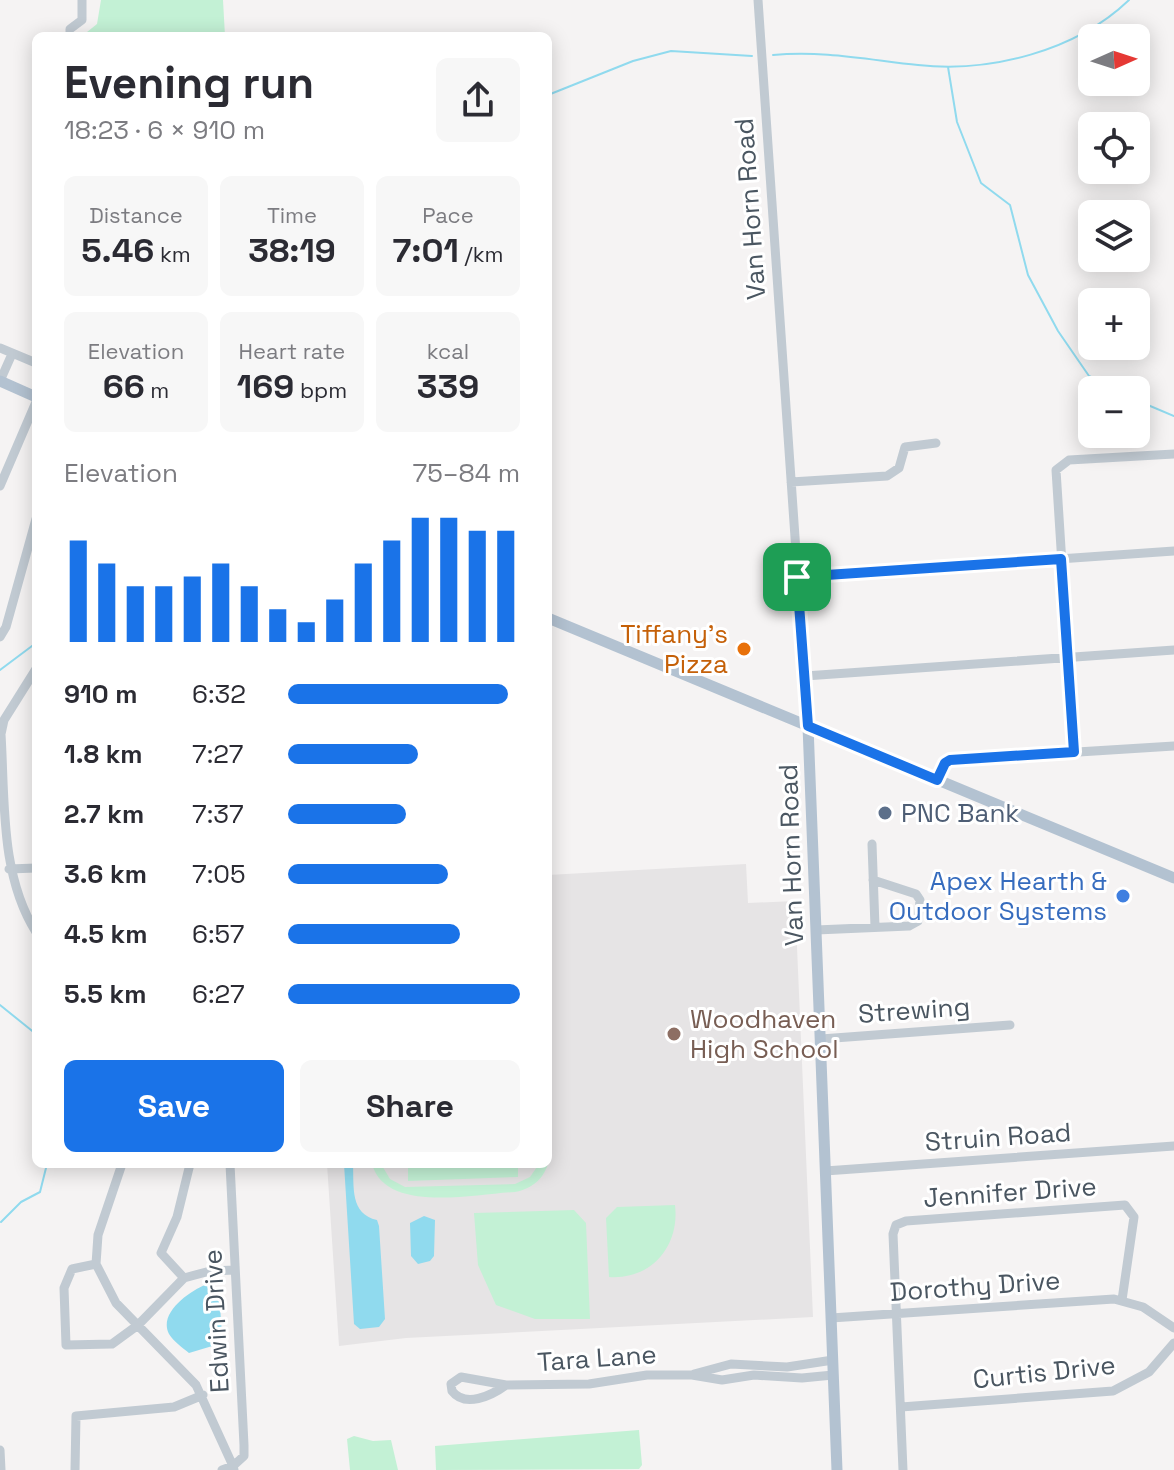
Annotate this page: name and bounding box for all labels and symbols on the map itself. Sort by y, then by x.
north arrow [1078,24,1150,96]
street label: Van Horn Road [727,117,773,301]
pin [763,543,831,611]
place label: Tiffany's Pizza [620,617,728,681]
marker: Tiffany's Pizza [735,640,753,658]
street label: Van Horn Road [771,763,811,947]
place label: PNC Bank [901,796,1019,830]
marker: PNC Bank [876,804,894,822]
place label: Apex Hearth & Outdoor Systems [889,864,1107,928]
marker: Apex Hearth & Outdoor Systems [1114,887,1132,905]
street label: Strewing [857,989,971,1031]
place label: Woodhaven High School [690,1002,839,1066]
marker: Woodhaven High School [665,1025,683,1043]
street label: Struin Road [924,1115,1072,1159]
street label: Jennifer Drive [922,1169,1098,1215]
street label: Edwin Drive [195,1248,237,1394]
street label: Dorothy Drive [889,1263,1061,1309]
street label: Tara Lane [536,1337,658,1379]
street label: Curtis Drive [971,1348,1117,1396]

